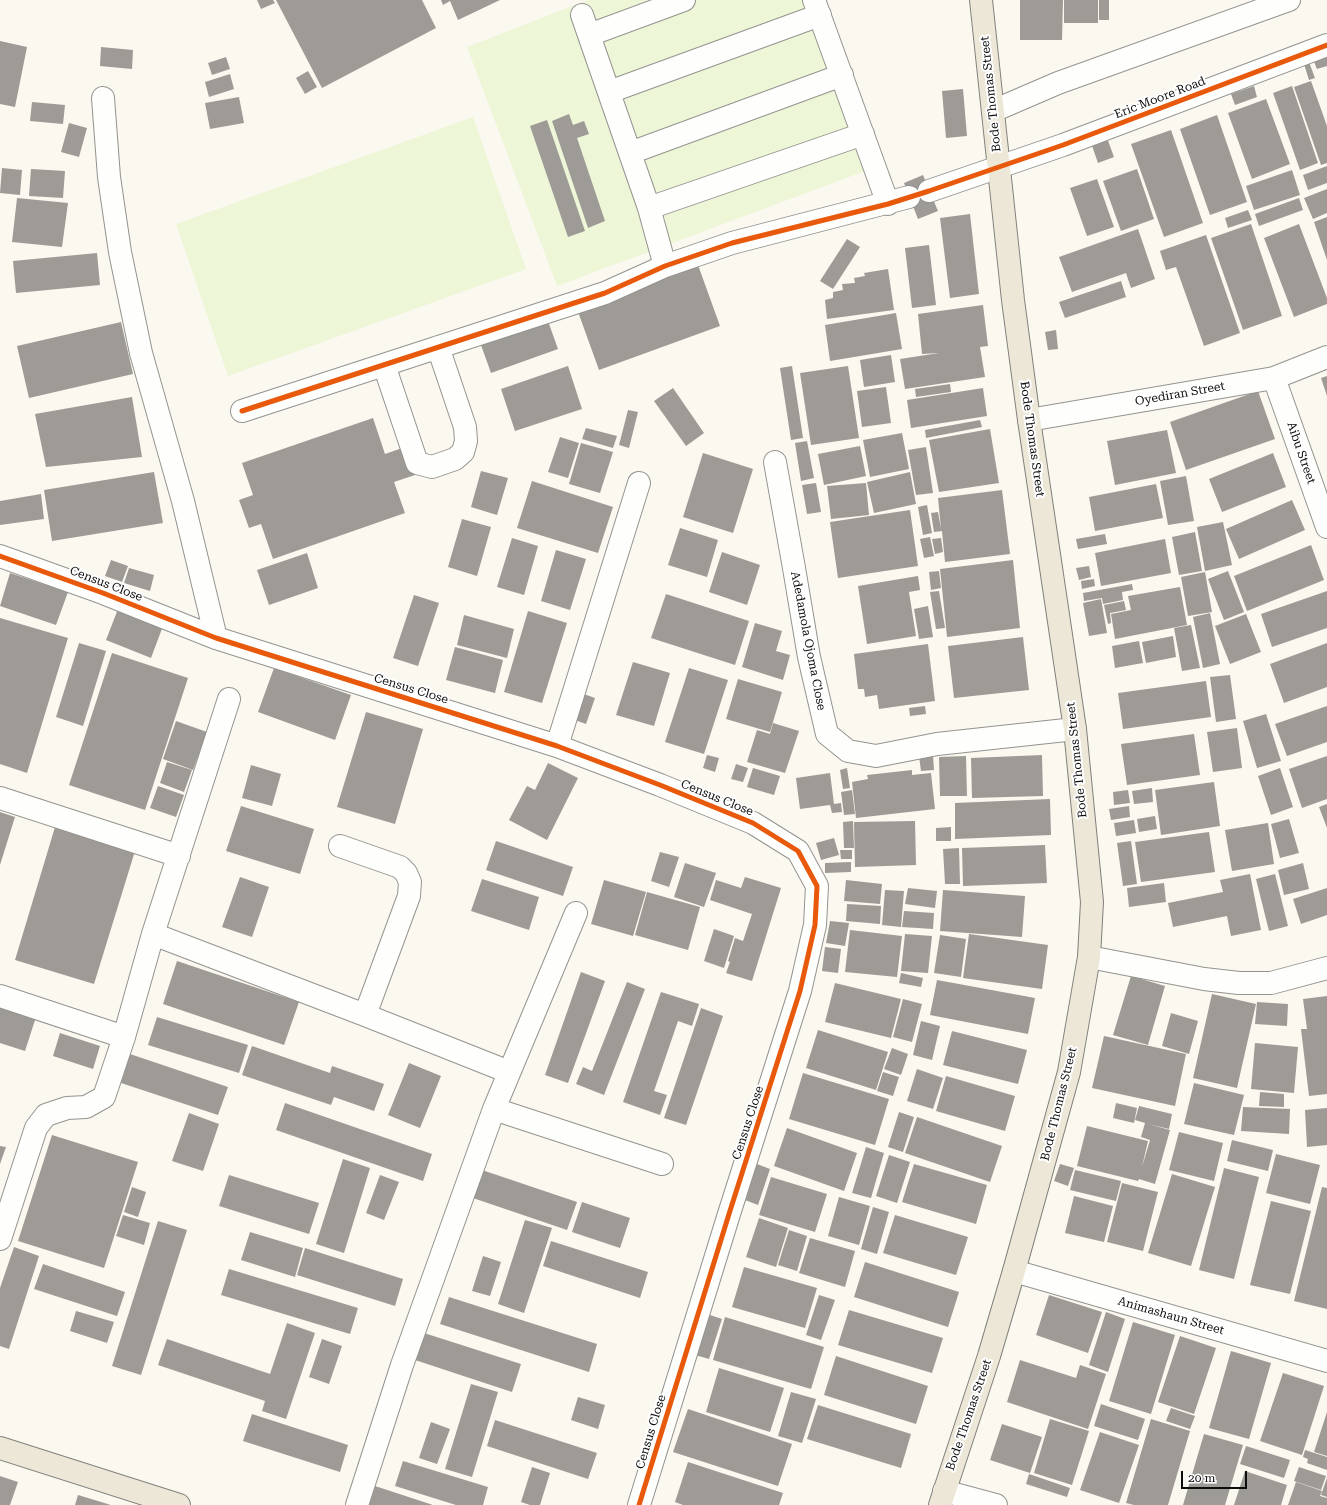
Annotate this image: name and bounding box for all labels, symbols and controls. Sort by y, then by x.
street label: Bode Thomas Street [978,35,1004,153]
street label: Eric Moore Road [1113,74,1207,122]
street label: Oyediran Street [1134,379,1226,409]
street label: Bode Thomas Street [1017,380,1047,498]
street label: Aibu Street [1284,420,1318,486]
street label: Census Close [68,564,144,604]
street label: Adedamola Ojoma Close [787,570,829,712]
street label: Census Close [372,671,450,707]
street label: Bode Thomas Street [1064,701,1090,819]
street label: Census Close [679,777,755,819]
street label: Bode Thomas Street [1038,1046,1080,1162]
street label: Census Close [729,1084,767,1162]
street label: Animashaun Street [1116,1294,1226,1338]
street label: Bode Thomas Street [943,1358,995,1472]
street label: Census Close [633,1393,669,1471]
scale bar [1183,1463,1249,1489]
text: 20 m [1188,1471,1215,1485]

